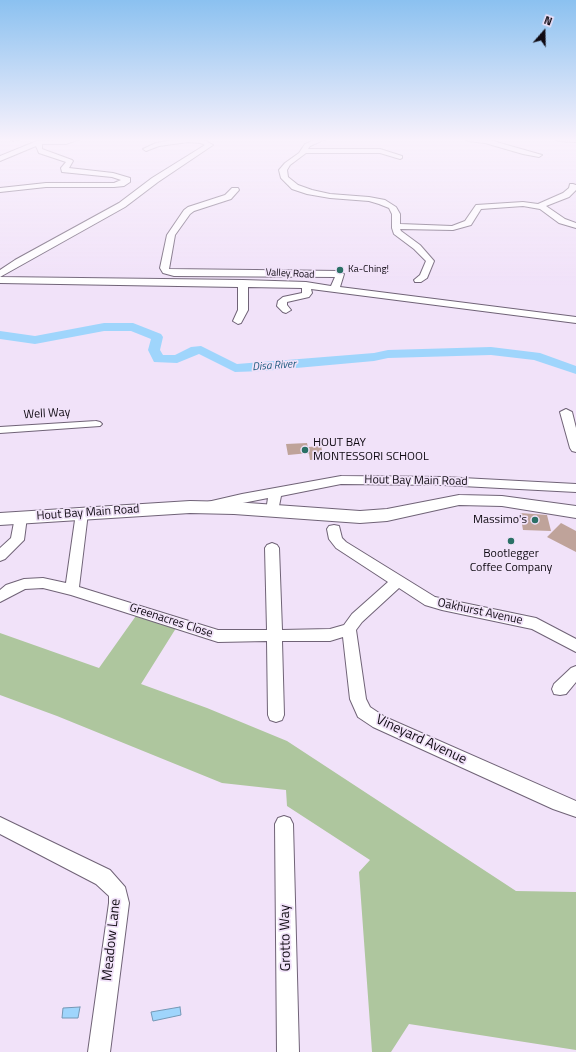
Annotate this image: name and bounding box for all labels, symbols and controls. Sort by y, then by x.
north arrow [524,12,564,52]
text: N [542,12,554,30]
place label: Ka-Ching! [348,264,389,276]
marker: Ka-Ching! [335,265,345,275]
street label: Valley Road [265,267,315,281]
water label: Disa River [252,358,296,374]
street label: Well Way [23,406,71,422]
place label: HOUT BAY MONTESSORI SCHOOL [313,436,429,464]
marker: HOUT BAY MONTESSORI SCHOOL [300,445,310,455]
street label: Hout Bay Main Road [364,473,468,489]
street label: Hout Bay Main Road [36,502,140,524]
place label: Massimo's [473,513,527,527]
marker: Massimo's [530,515,540,525]
marker: Bootlegger Coffee Company [506,536,516,546]
place label: Bootlegger Coffee Company [470,547,552,575]
street label: Oakhurst Avenue [436,596,524,628]
street label: Greenacres Close [127,601,215,641]
street label: Vineyard Avenue [373,712,469,768]
street label: Meadow Lane [99,898,125,982]
street label: Grotto Way [277,904,295,972]

